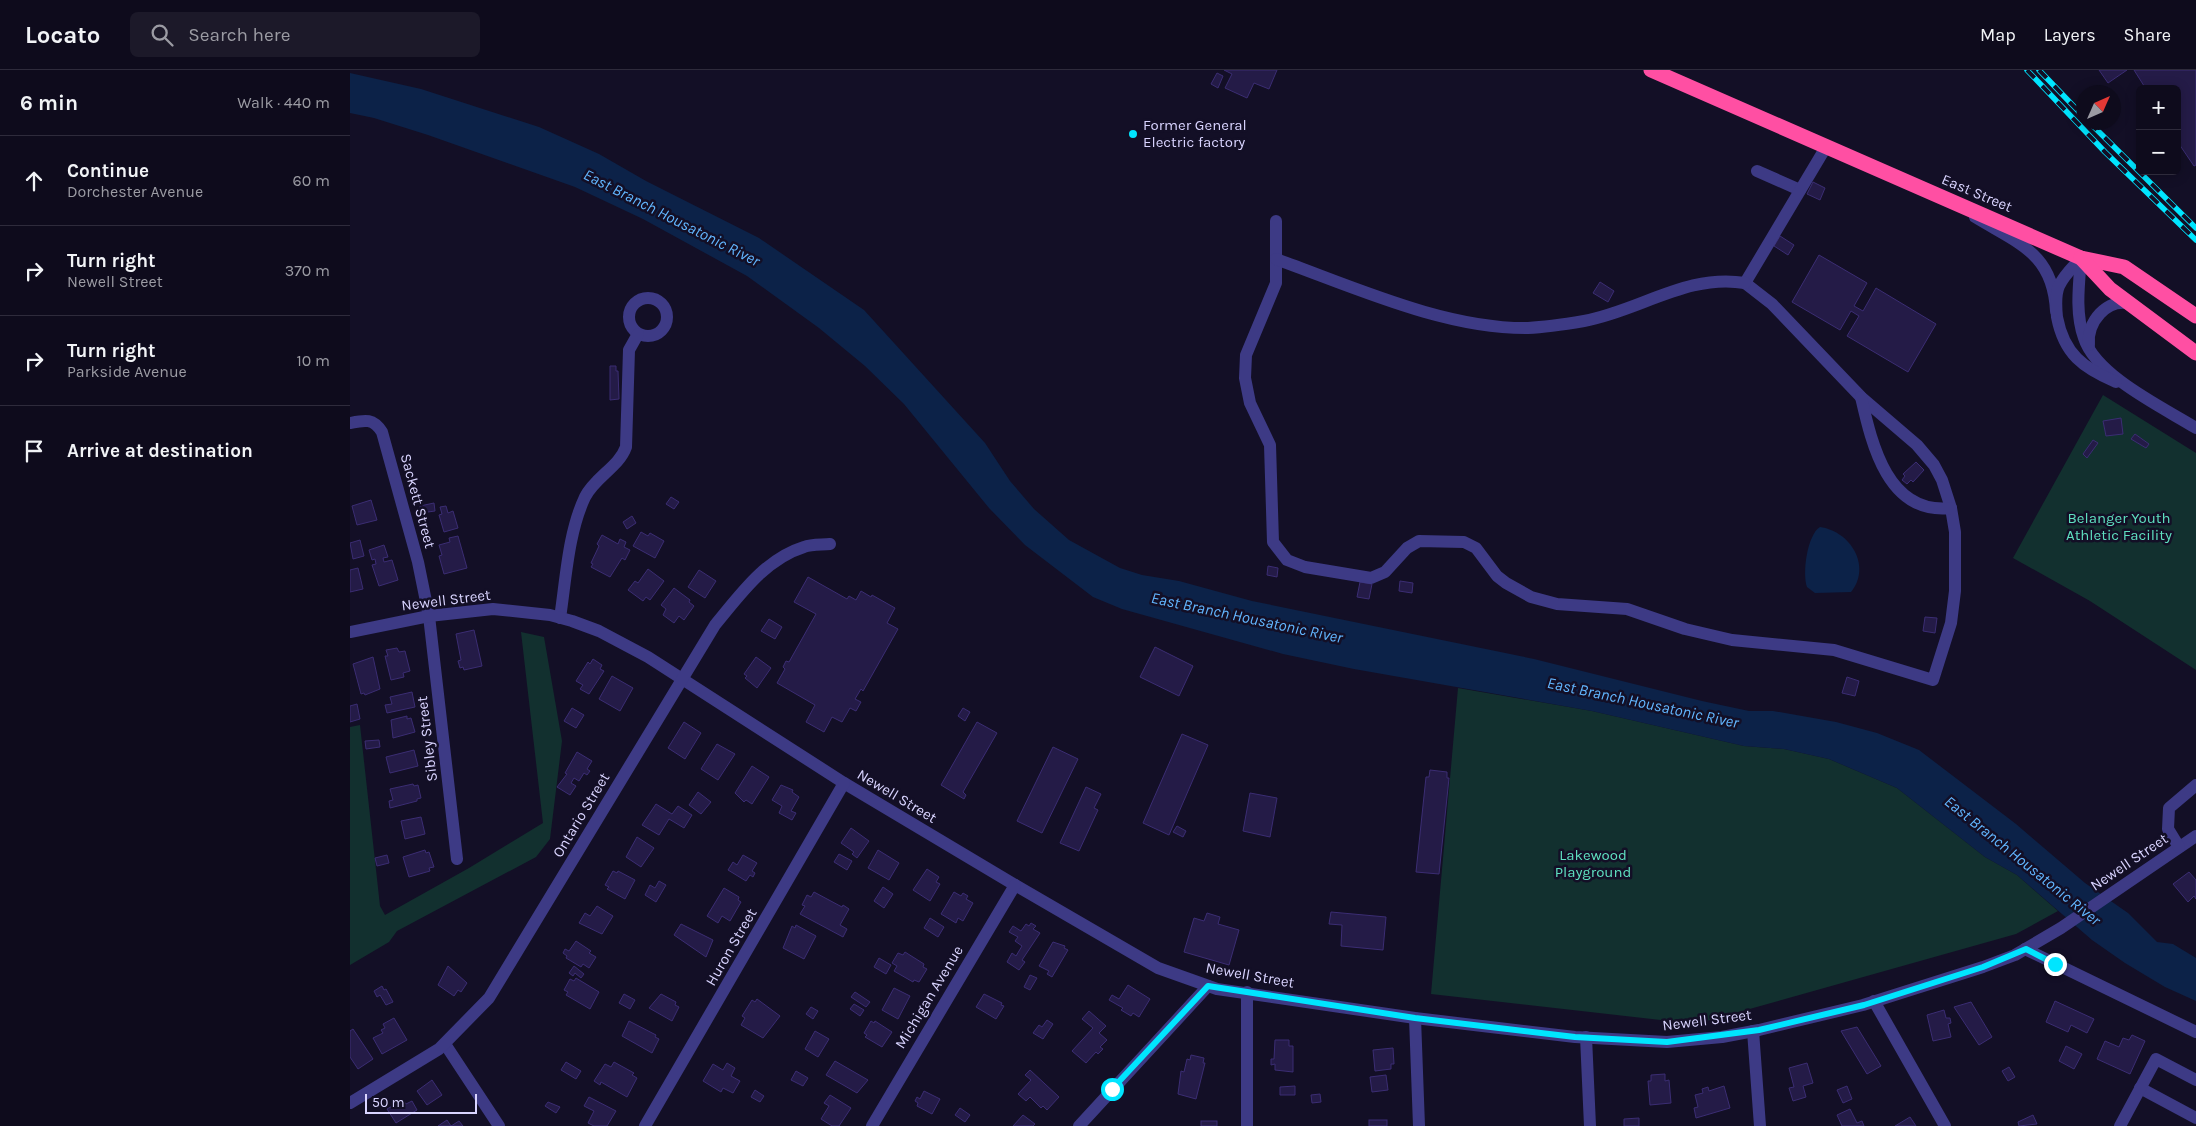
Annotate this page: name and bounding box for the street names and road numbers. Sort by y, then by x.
street label: East Street [1939,170,2015,216]
street label: Sackett Street [397,452,439,551]
street label: Newell Street [400,586,492,614]
street label: Sibley Street [413,695,441,783]
street label: Newell Street [854,765,940,827]
street label: Ontario Street [549,769,613,861]
street label: Newell Street [2087,829,2171,895]
street label: Huron Street [702,905,761,989]
street label: Michigan Avenue [891,942,967,1052]
street label: Newell Street [1204,958,1296,992]
street label: Newell Street [1661,1006,1753,1034]

